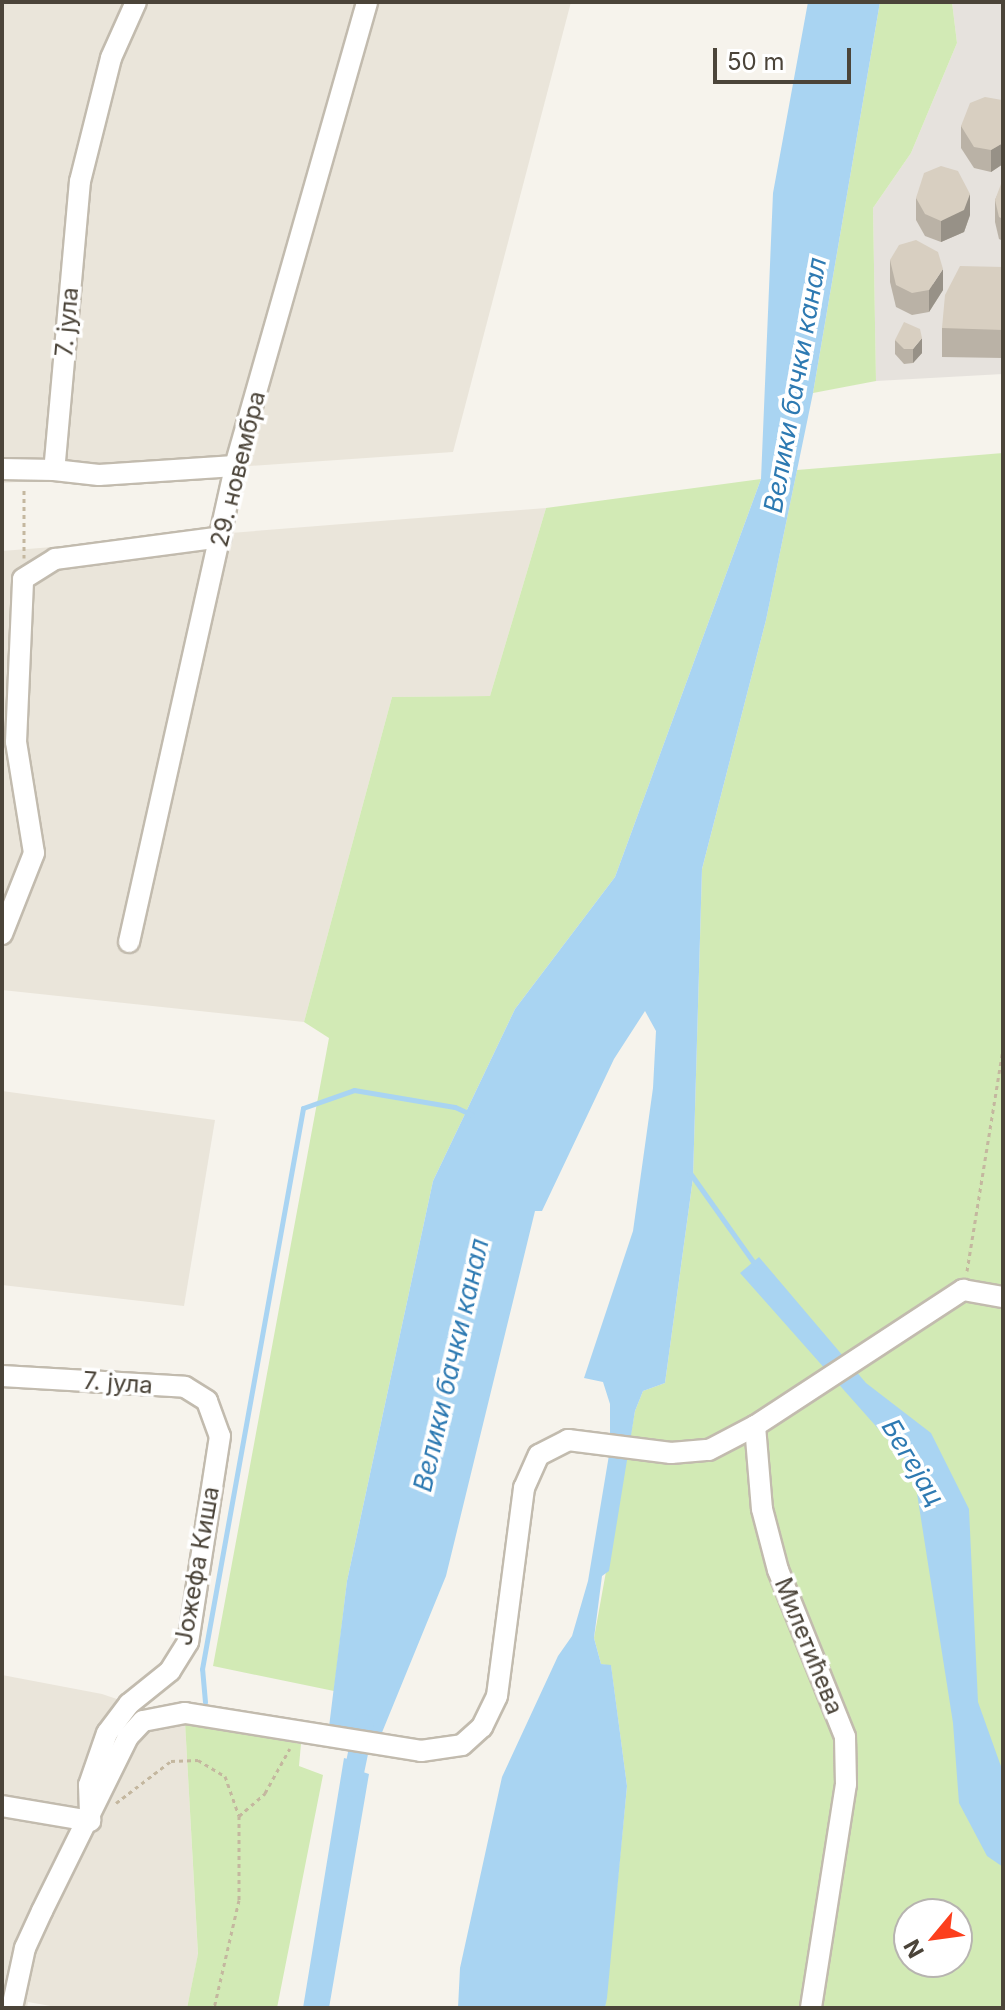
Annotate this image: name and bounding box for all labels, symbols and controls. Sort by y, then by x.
scale bar [717,32,855,82]
text: 50 m [727,47,785,76]
water label: Велики бачки канал [757,255,833,515]
street label: 7. јула [50,286,84,358]
street label: 29. новембра [205,388,271,550]
water label: Велики бачки канал [407,1235,495,1495]
street label: 7. јула [82,1366,154,1400]
water label: Бегејац [875,1413,951,1511]
street label: Јожефа Киша [169,1484,225,1648]
street label: Милетићева [769,1574,849,1718]
north arrow [893,1898,973,1978]
text: N [898,1935,929,1962]

